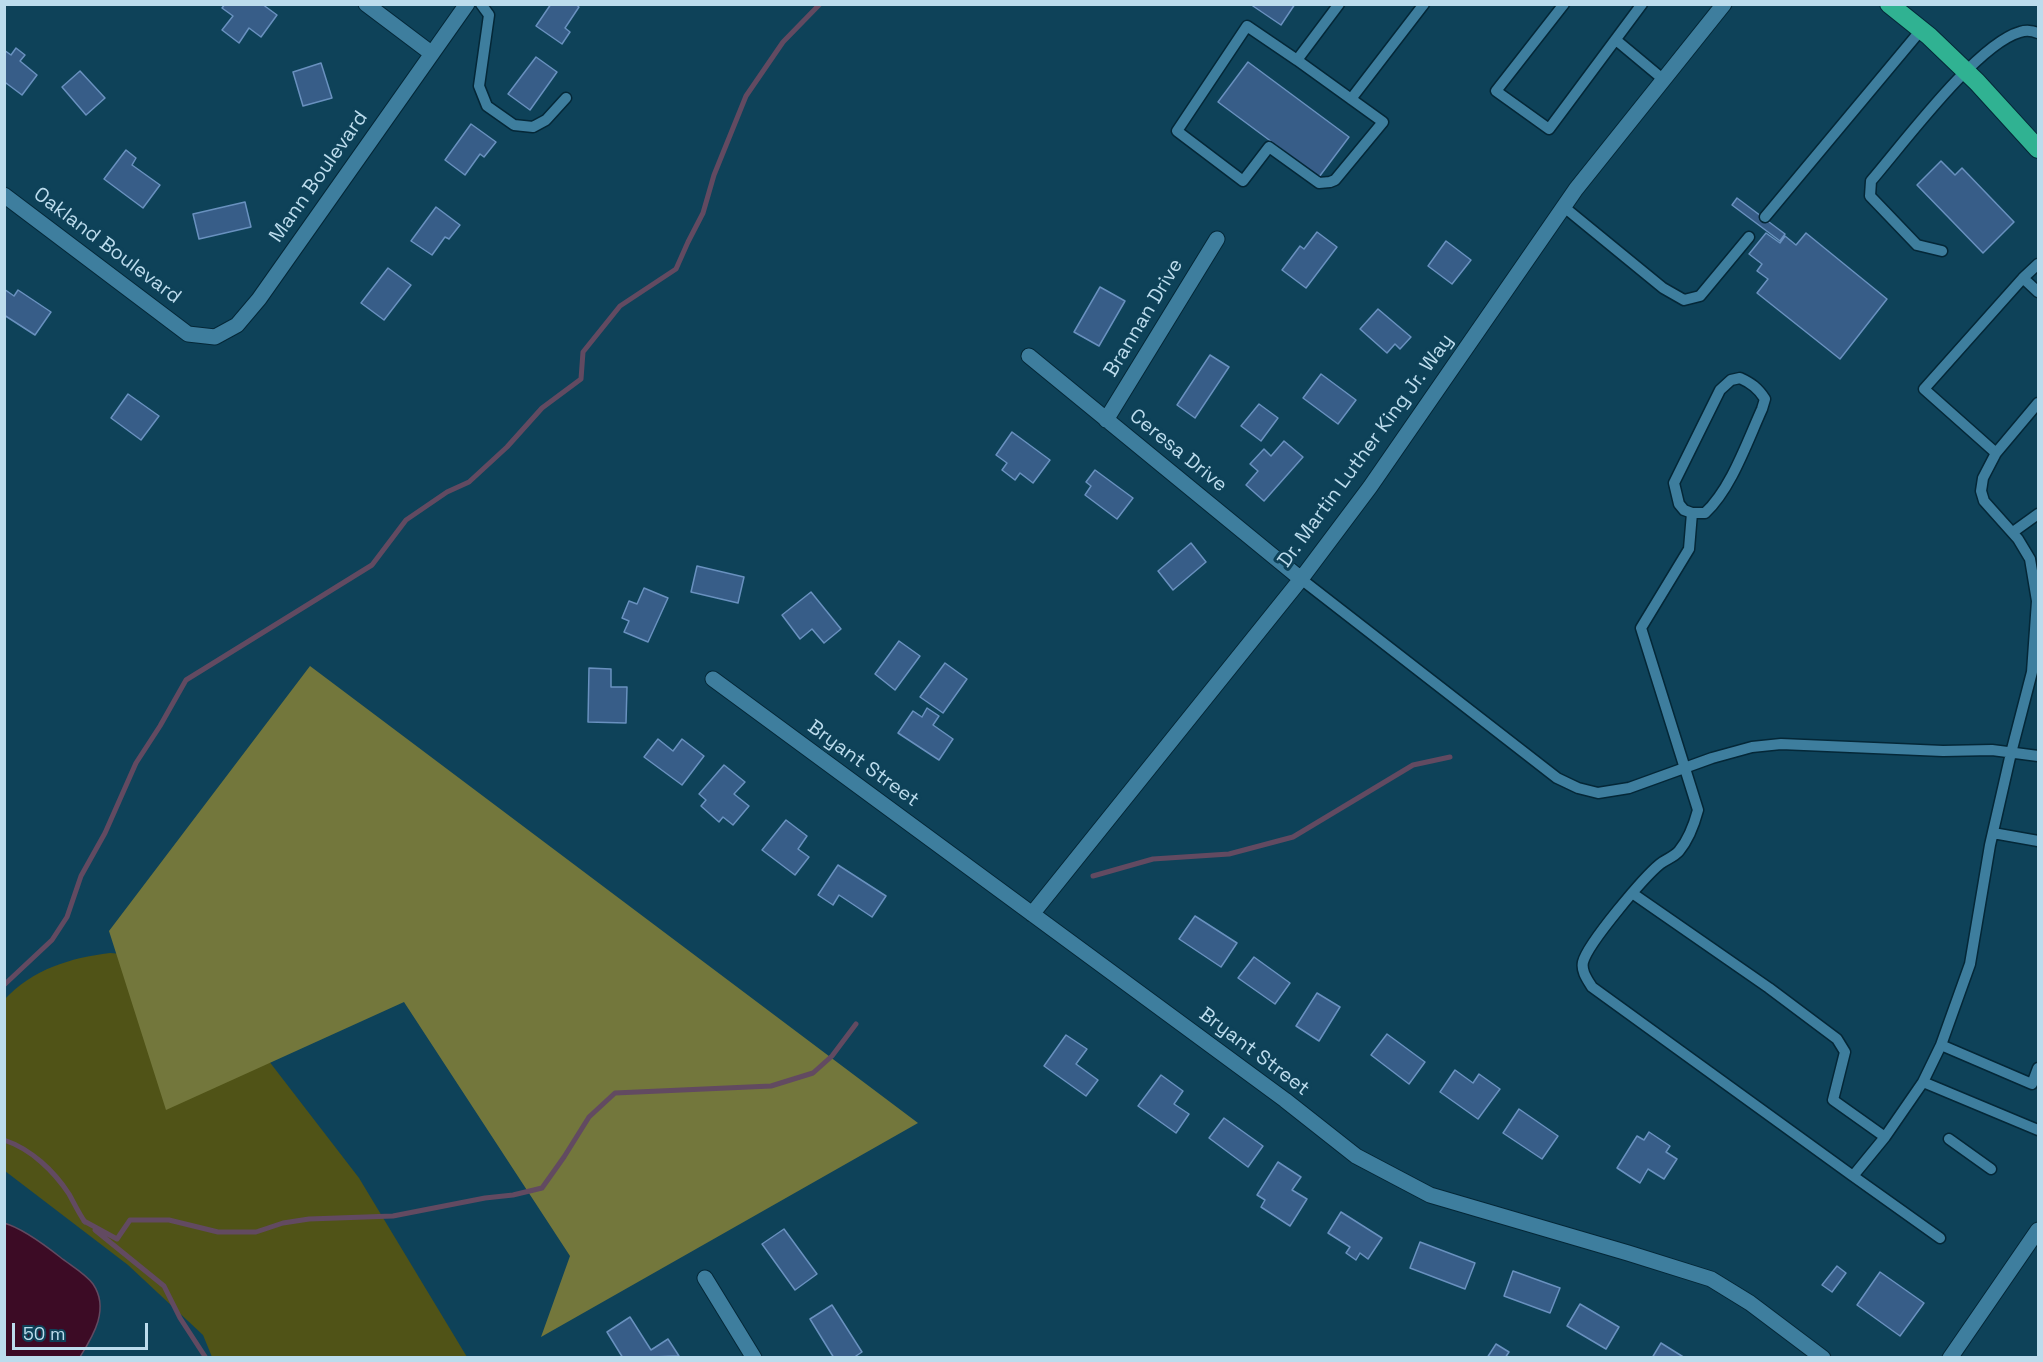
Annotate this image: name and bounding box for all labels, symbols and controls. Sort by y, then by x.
street label: Mann Boulevard [265,107,373,247]
street label: Oakland Boulevard [28,183,186,309]
street label: Brannan Drive [1099,255,1189,381]
street label: Dr. Martin Luther King Jr. Way [1273,330,1459,572]
street label: Ceresa Drive [1124,404,1232,498]
street label: Bryant Street [803,716,923,812]
street label: Bryant Street [1194,1003,1314,1101]
scale bar [15,1311,152,1349]
text: 50 m [23,1322,65,1345]

